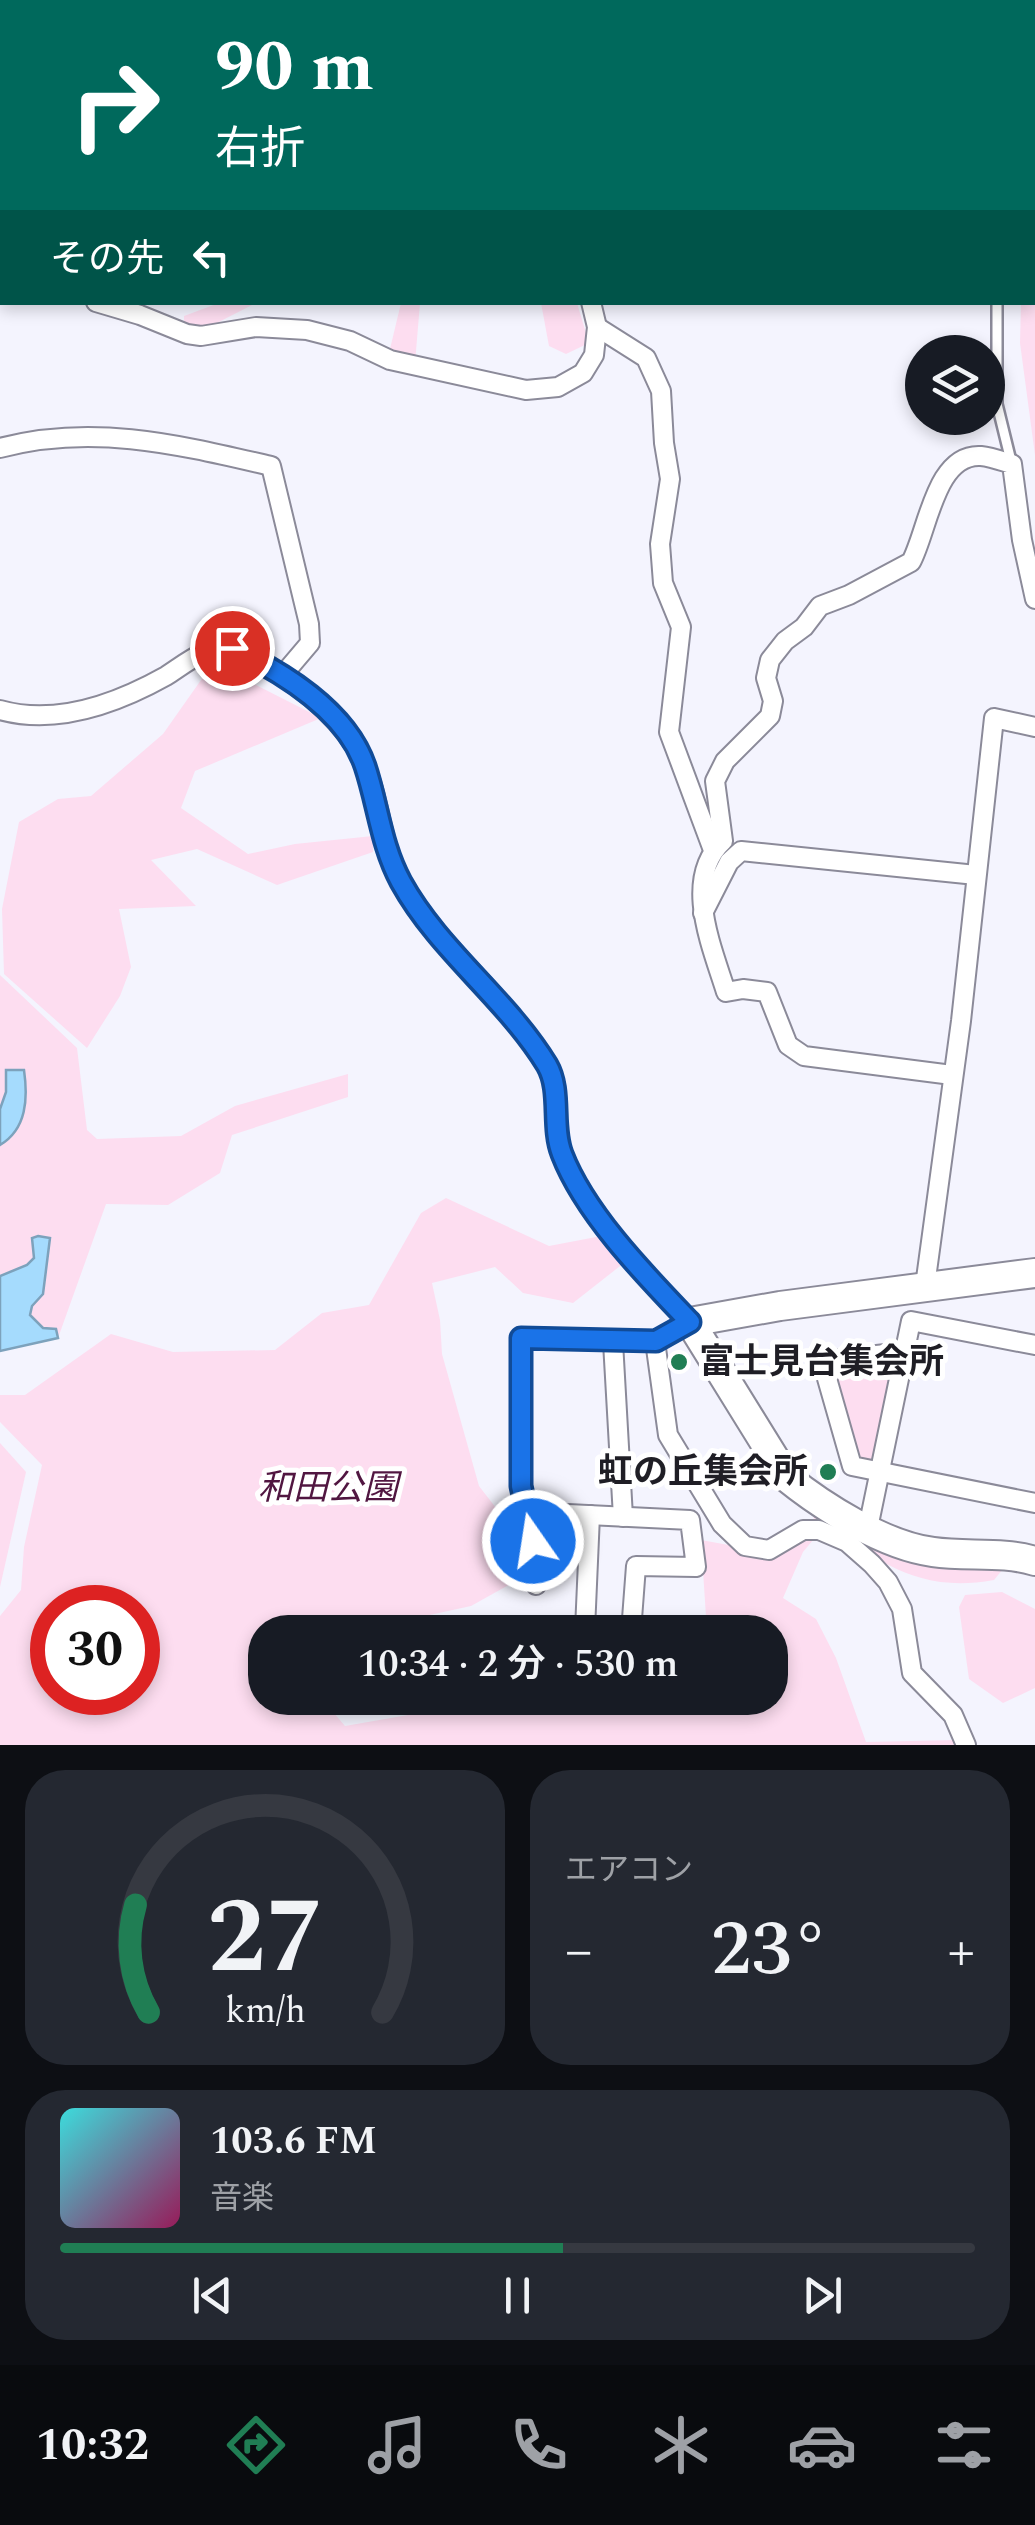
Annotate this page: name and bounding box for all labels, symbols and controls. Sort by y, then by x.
text: 90 m [215,15,374,121]
icon: right [50,40,180,170]
text: 右折 [215,115,305,184]
icon: left [184,230,239,285]
text: その先 [50,231,164,289]
map controls [905,335,1005,435]
button: layers [905,335,1005,435]
pin [190,606,275,691]
icon: arrive [205,621,260,676]
place label: 富士見台集会所 [699,1336,944,1389]
marker: 富士見台集会所 [668,1351,690,1373]
place label: 虹の丘集会所 [598,1446,808,1499]
marker: 虹の丘集会所 [817,1461,839,1483]
park label: 和田公園 [258,1462,403,1515]
position arrow [481,1489,585,1593]
speed limit sign: 30 [30,1585,160,1715]
text: 10:34 · 2 分 · 530 m [358,1636,678,1694]
text: エアコン [565,1846,693,1895]
text: 27 [207,1860,323,2018]
text: 23° [711,1894,829,2008]
text: − [565,1910,593,1993]
text: + [947,1910,975,1993]
text: km/h [225,1984,305,2039]
text: 103.6 FM [210,2113,377,2171]
text: 音楽 [210,2174,274,2223]
icon: previous [185,2268,240,2323]
icon: pause [490,2268,545,2323]
icon: next [795,2268,850,2323]
icon: directions [221,2410,291,2480]
icon: music [362,2410,432,2480]
icon: phone [504,2410,574,2480]
icon: climate [646,2410,716,2480]
icon: car [787,2410,857,2480]
icon: filters [929,2410,999,2480]
text: 10:32 [36,2411,149,2480]

